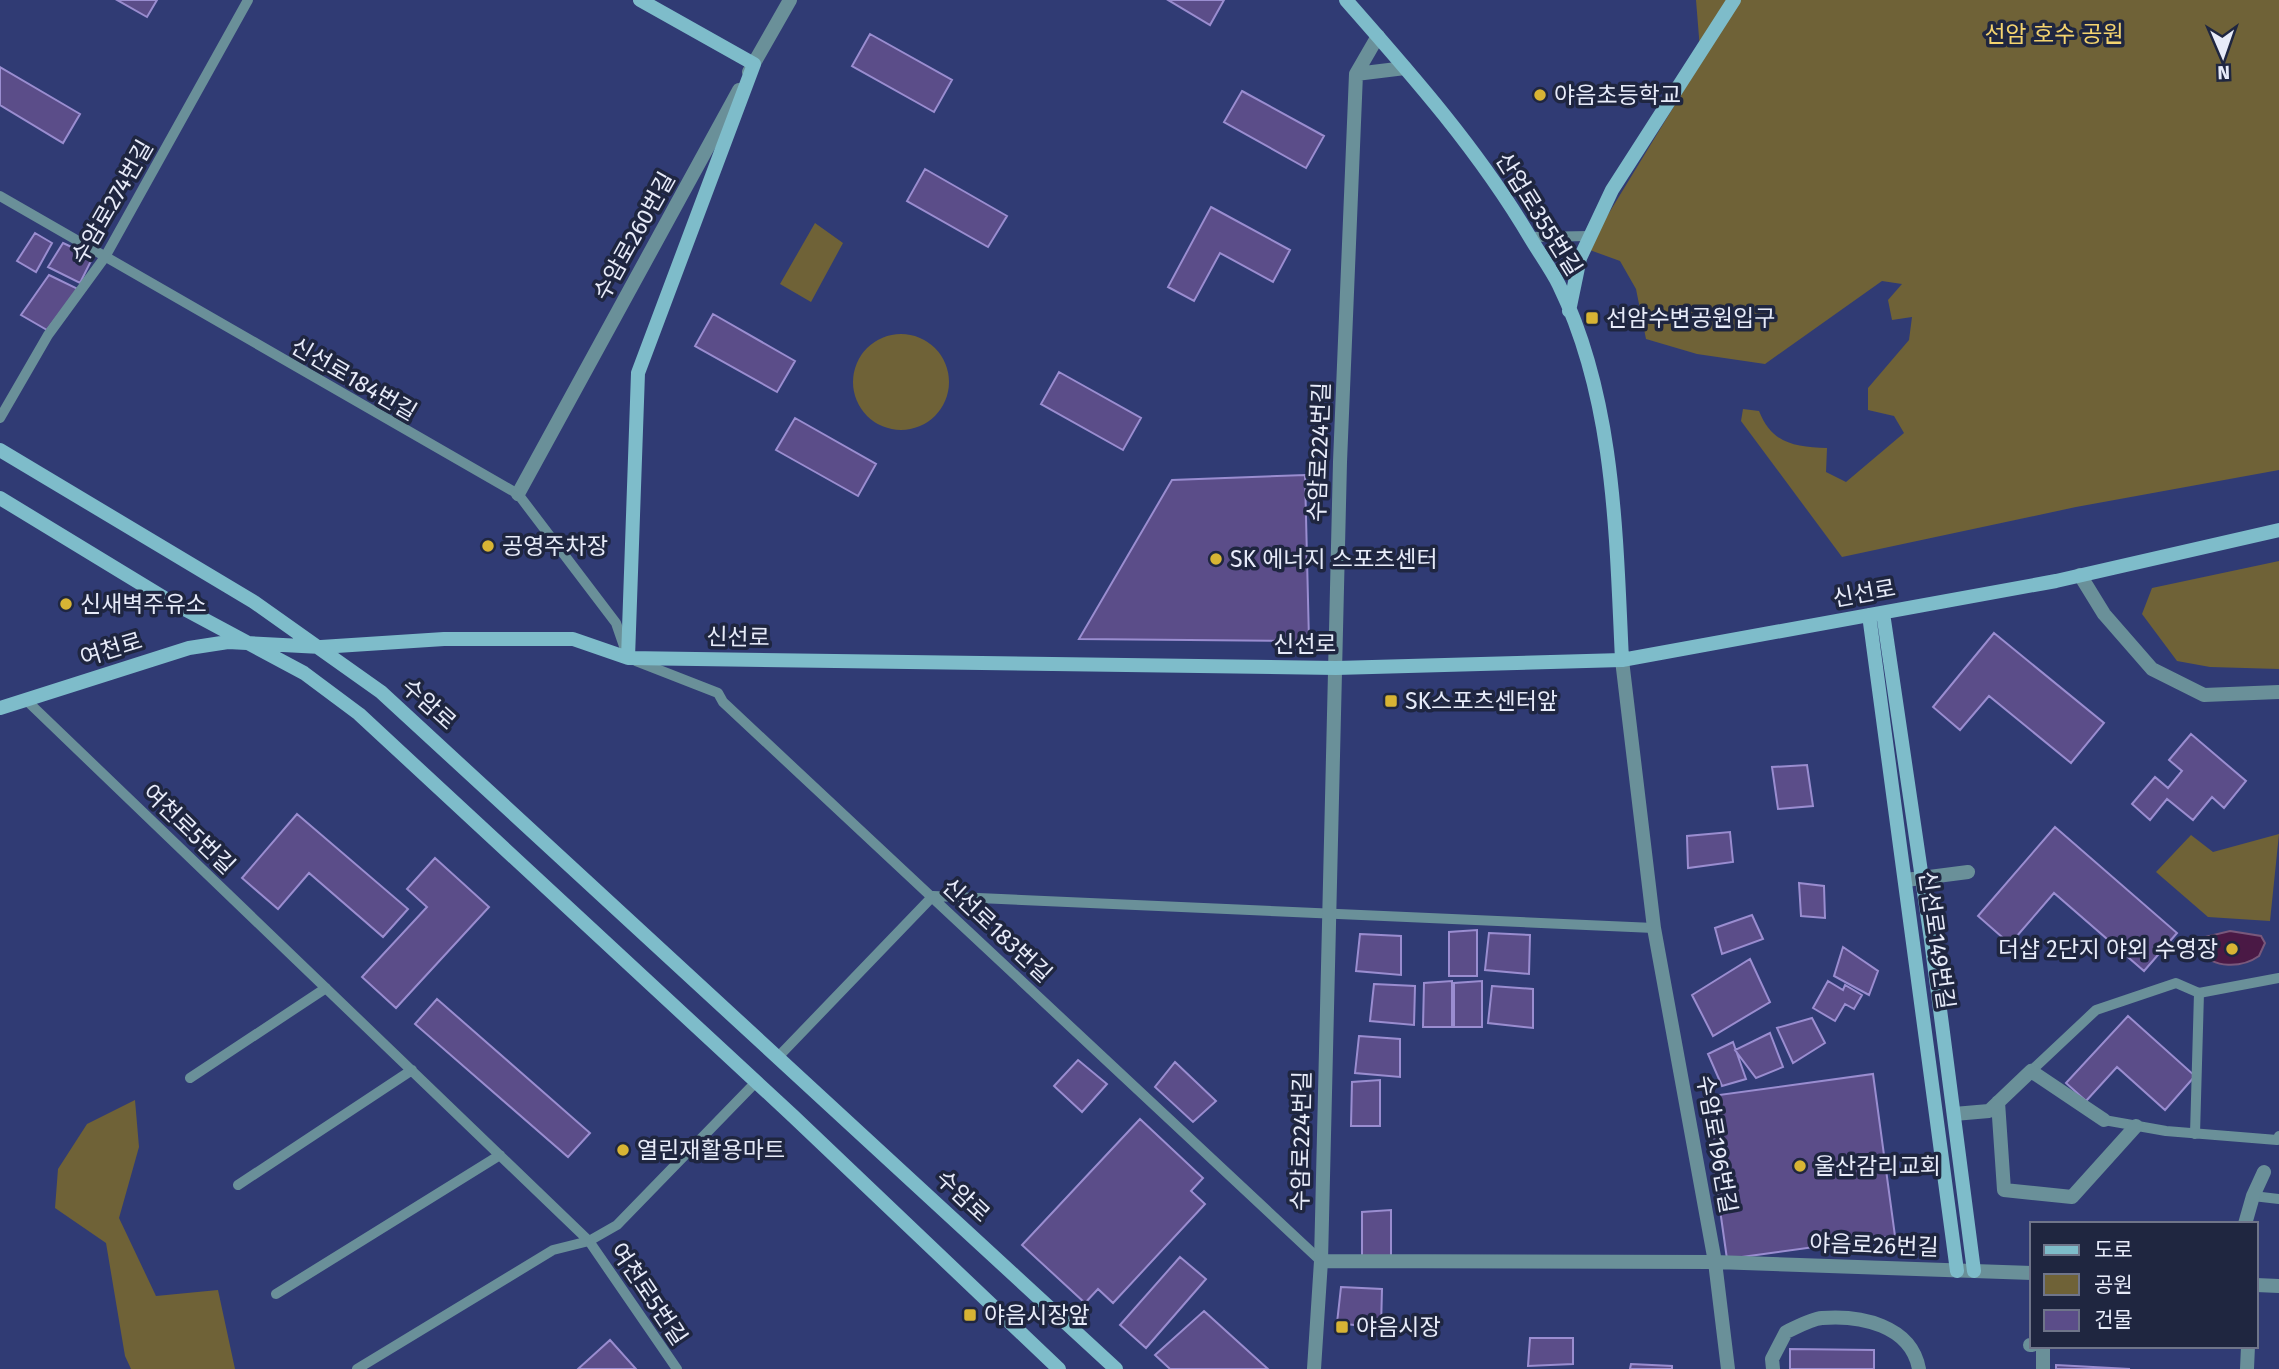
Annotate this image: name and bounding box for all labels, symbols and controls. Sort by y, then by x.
park label: 선암 호수 공원 [1984,20,2124,48]
north arrow [2188,21,2258,91]
text: N [2217,61,2230,84]
place label: 야음초등학교 [1554,81,1681,109]
marker: 야음초등학교 [1532,87,1548,103]
street label: 수암로274번길 [65,135,159,269]
street label: 산업로355번길 [1490,147,1588,281]
street label: 수암로260번길 [587,167,681,305]
place label: 선암수변공원입구 [1606,304,1775,332]
marker: 선암수변공원입구 [1584,310,1600,326]
street label: 신선로184번길 [286,332,422,426]
street label: 수암로224번길 [1303,381,1335,523]
place label: 공영주차장 [502,532,608,560]
marker: 공영주차장 [480,538,496,554]
place label: SK 에너지 스포츠센터 [1230,545,1438,573]
marker: SK 에너지 스포츠센터 [1208,551,1224,567]
street label: 신선로 [1830,574,1898,612]
place label: 신새벽주유소 [80,590,207,618]
marker: 신새벽주유소 [58,596,74,612]
street label: 신선로 [706,622,770,652]
street label: 여천로 [77,626,145,672]
street label: 신선로 [1273,630,1337,658]
street label: 수암로 [396,672,462,736]
place label: SK스포츠센터앞 [1405,687,1558,715]
marker: SK스포츠센터앞 [1383,693,1399,709]
street label: 여천로5번길 [137,778,241,880]
street label: 신선로149번길 [1913,869,1961,1011]
street label: 신선로183번길 [936,872,1058,988]
place label: 더샵 2단지 야외 수영장 [1998,935,2218,963]
marker: 더샵 2단지 야외 수영장 [2224,941,2240,957]
street label: 수암로224번길 [1286,1071,1316,1211]
street label: 수암로196번길 [1691,1073,1743,1215]
place label: 열린재활용마트 [637,1136,785,1164]
marker: 열린재활용마트 [615,1142,631,1158]
place label: 울산감리교회 [1814,1152,1941,1180]
marker: 울산감리교회 [1792,1158,1808,1174]
street label: 수암로 [930,1164,996,1228]
legend [2030,1222,2258,1348]
street label: 야음로26번길 [1809,1229,1939,1261]
text: 도로 [2094,1237,2133,1263]
street label: 여천로5번길 [605,1238,693,1350]
text: 공원 [2094,1272,2133,1298]
place label: 야음시장앞 [984,1301,1090,1329]
marker: 야음시장앞 [962,1307,978,1323]
text: 건물 [2094,1307,2133,1333]
place label: 야음시장 [1356,1313,1441,1341]
marker: 야음시장 [1334,1319,1350,1335]

